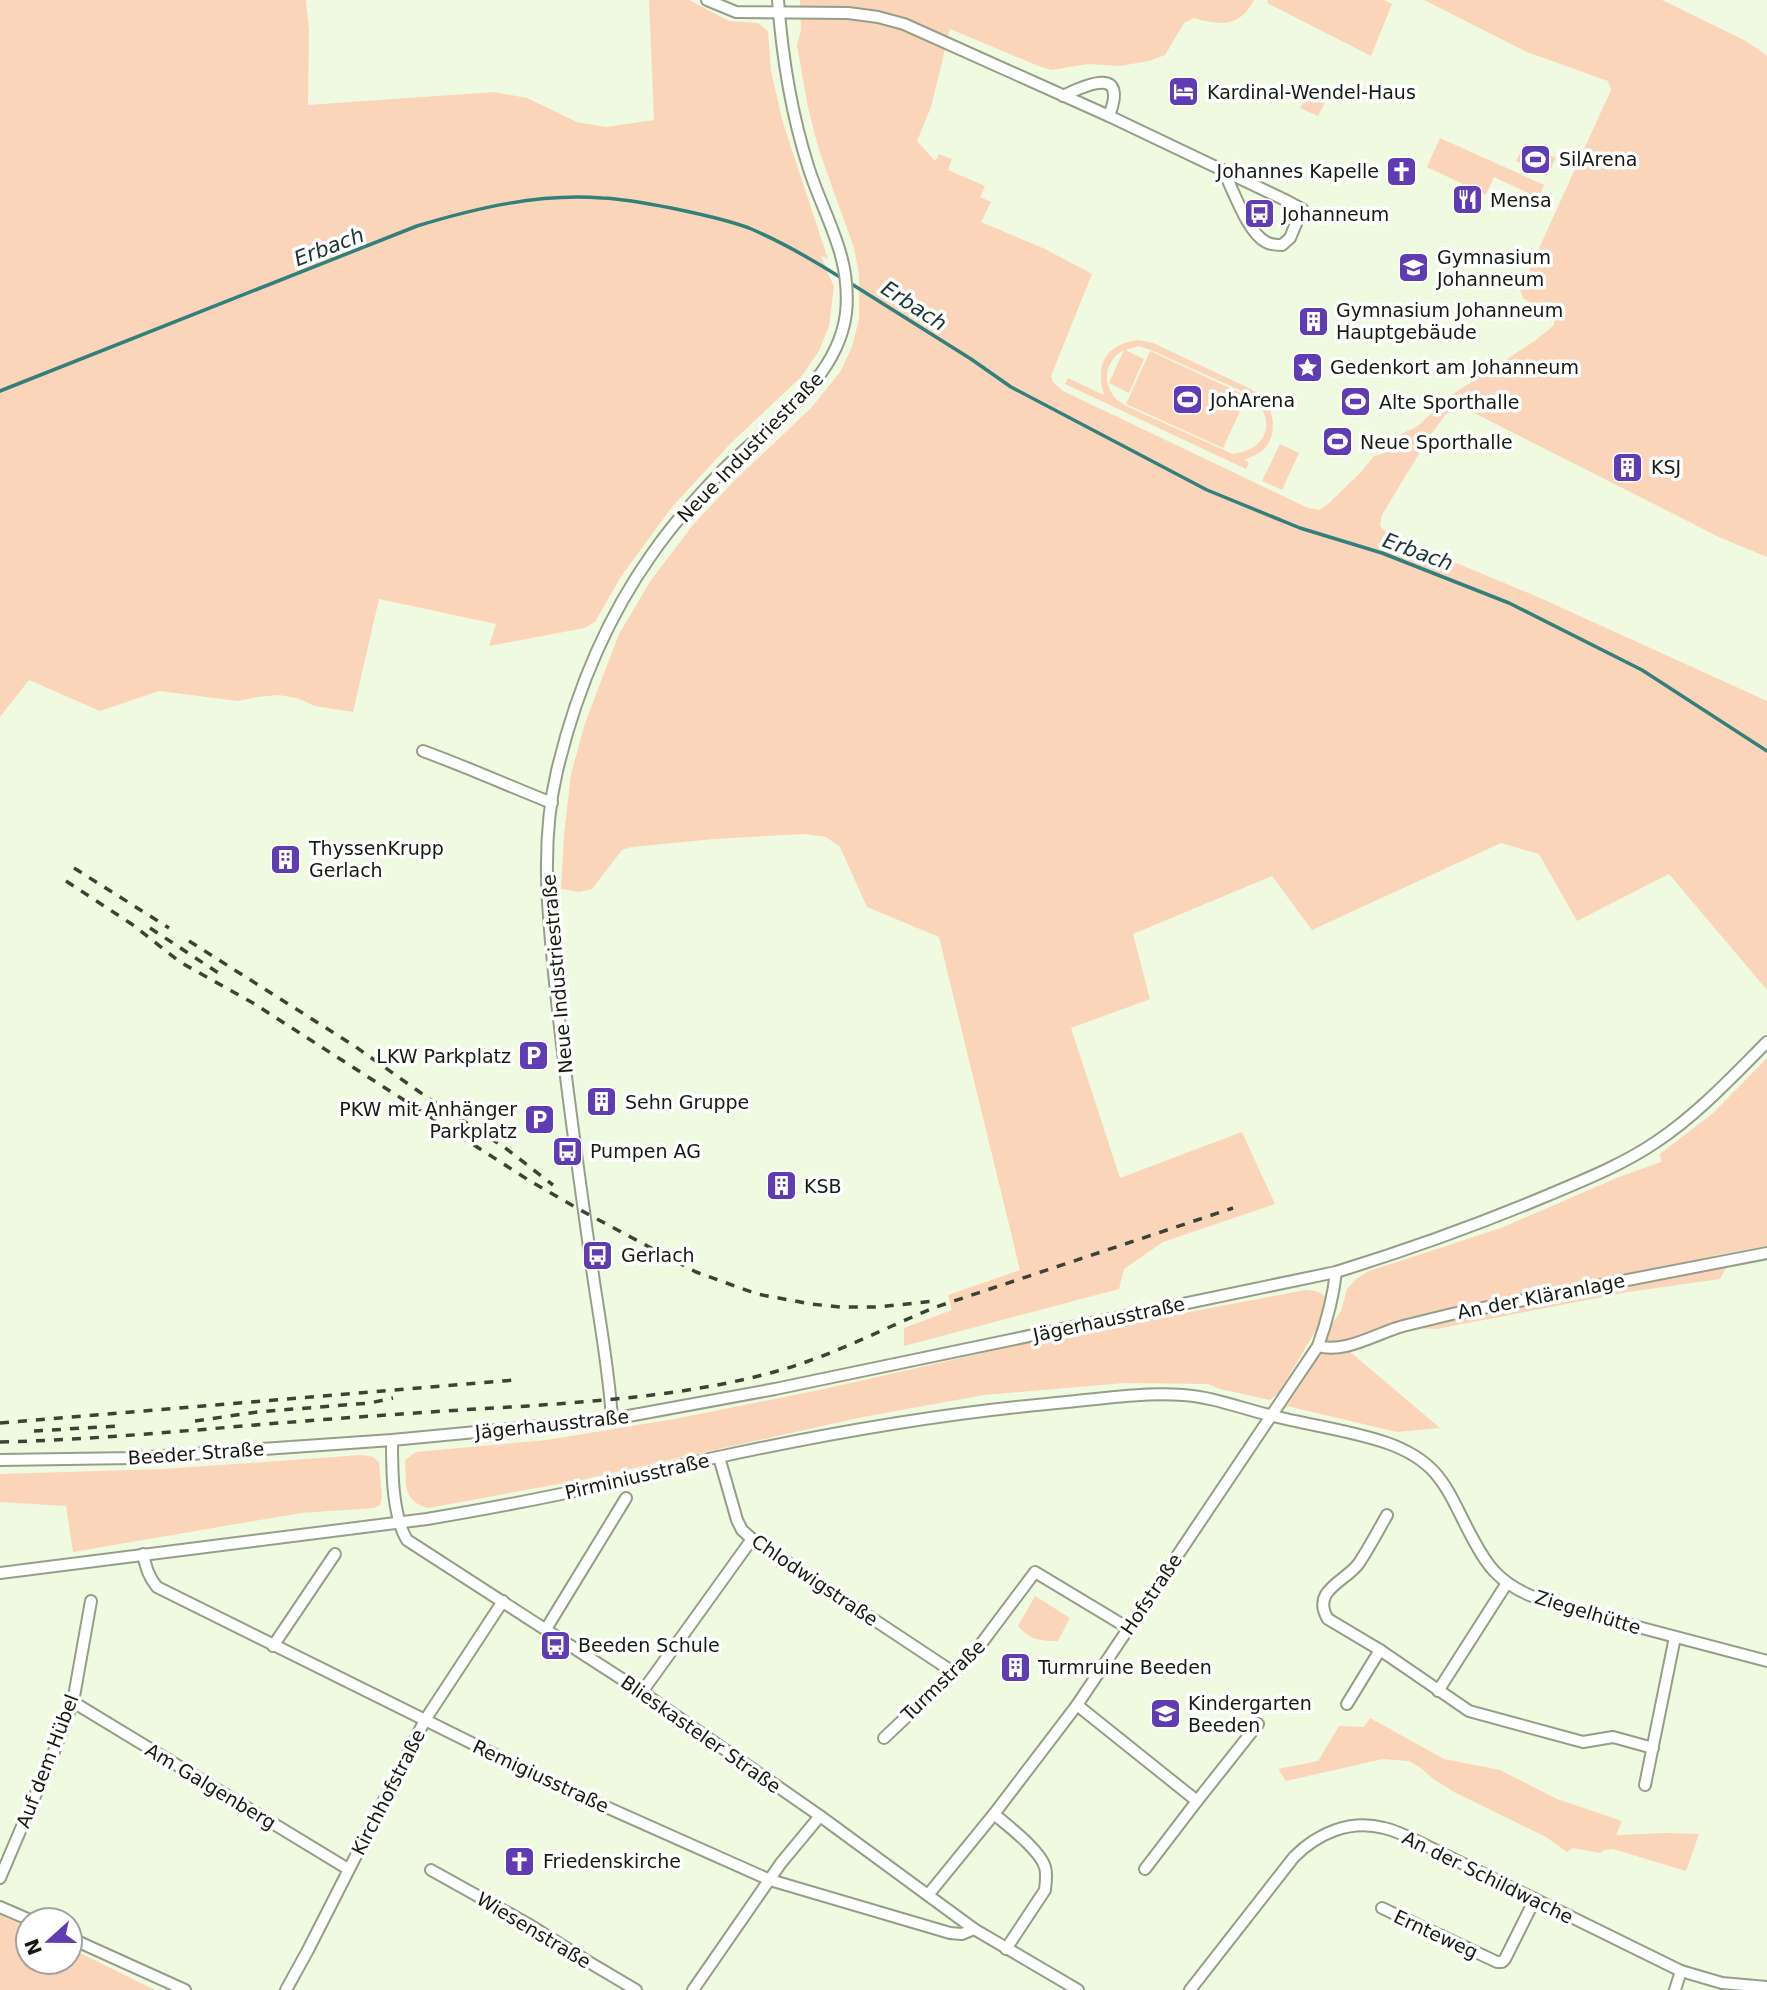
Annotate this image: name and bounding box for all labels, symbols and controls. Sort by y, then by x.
hotel icon: Kardinal-Wendel-Haus [1167,75,1201,109]
place label: Kardinal-Wendel-Haus [1207,81,1416,103]
sports icon: SilArena [1519,142,1553,176]
place label: SilArena [1559,148,1637,170]
church icon: Johannes Kapelle [1385,154,1419,188]
place label: Johannes Kapelle [1216,160,1379,182]
restaurant icon: Mensa [1450,183,1484,217]
place label: Mensa [1490,189,1552,211]
bus stop icon: Johanneum [1242,197,1276,231]
place label: Johanneum [1281,203,1389,225]
water label: Erbach [291,223,367,271]
place label: Gymnasium Johanneum [1436,246,1551,290]
school or university icon: Gymnasium Johanneum [1397,251,1431,285]
water label: Erbach [877,276,951,336]
place label: Gymnasium Johanneum Hauptgebäude [1336,299,1563,343]
building icon: Gymnasium Johanneum Hauptgebäude [1296,304,1330,338]
place icon: Gedenkort am Johanneum [1290,350,1324,384]
place label: Gedenkort am Johanneum [1330,356,1579,378]
street label: Neue Industriestraße [673,367,827,527]
sports icon: JohArena [1170,383,1204,417]
sports icon: Alte Sporthalle [1339,385,1373,419]
place label: JohArena [1209,389,1295,411]
place label: Alte Sporthalle [1379,391,1519,413]
sports icon: Neue Sporthalle [1320,425,1354,459]
place label: Neue Sporthalle [1360,431,1513,453]
building icon: KSJ [1611,450,1645,484]
place label: KSJ [1651,456,1681,478]
water label: Erbach [1380,528,1456,576]
place label: ThyssenKrupp Gerlach [308,837,444,881]
building icon: ThyssenKrupp Gerlach [269,842,303,876]
street label: Neue Industriestraße [537,873,577,1075]
parking icon: LKW Parkplatz [517,1039,551,1073]
place label: LKW Parkplatz [376,1045,511,1067]
building icon: Sehn Gruppe [585,1085,619,1119]
place label: Sehn Gruppe [625,1091,749,1113]
place label: PKW mit Anhänger Parkplatz [339,1098,517,1142]
parking icon: PKW mit Anhänger Parkplatz [523,1103,557,1137]
bus stop icon: Pumpen AG [550,1134,584,1168]
place label: Pumpen AG [590,1140,701,1162]
building icon: KSB [764,1169,798,1203]
place label: KSB [804,1175,842,1197]
bus stop icon: Gerlach [581,1238,615,1272]
place label: Gerlach [621,1244,695,1266]
street label: An der Kläranlage [1455,1269,1627,1323]
street label: Jägerhausstraße [1030,1292,1187,1346]
street label: Jägerhausstraße [473,1405,630,1443]
street label: Beeder Straße [127,1437,265,1469]
street label: Pirminiusstraße [563,1449,711,1503]
street label: Chlodwigstraße [748,1530,882,1630]
street label: Hofstraße [1116,1549,1186,1639]
street label: Ziegelhütte [1532,1585,1644,1639]
bus stop icon: Beeden Schule [538,1628,572,1662]
place label: Beeden Schule [578,1634,720,1656]
street label: Turmstraße [896,1635,989,1726]
building icon: Turmruine Beeden [998,1650,1032,1684]
place label: Turmruine Beeden [1037,1656,1212,1678]
street label: Blieskasteler Straße [617,1671,785,1797]
street label: Auf dem Hübel [11,1691,83,1831]
place label: Kindergarten Beeden [1188,1692,1312,1736]
school or university icon: Kindergarten Beeden [1148,1697,1182,1731]
street label: Kirchhofstraße [347,1725,429,1859]
street label: Remigiusstraße [469,1735,613,1817]
street label: Am Galgenberg [142,1738,280,1834]
street label: An der Schildwache [1399,1826,1577,1928]
church icon: Friedenskirche [503,1844,537,1878]
place label: Friedenskirche [543,1850,681,1872]
street label: Wiesenstraße [473,1887,595,1973]
street label: Ernteweg [1391,1905,1481,1963]
north arrow [14,1906,84,1976]
text: N [20,1936,46,1958]

